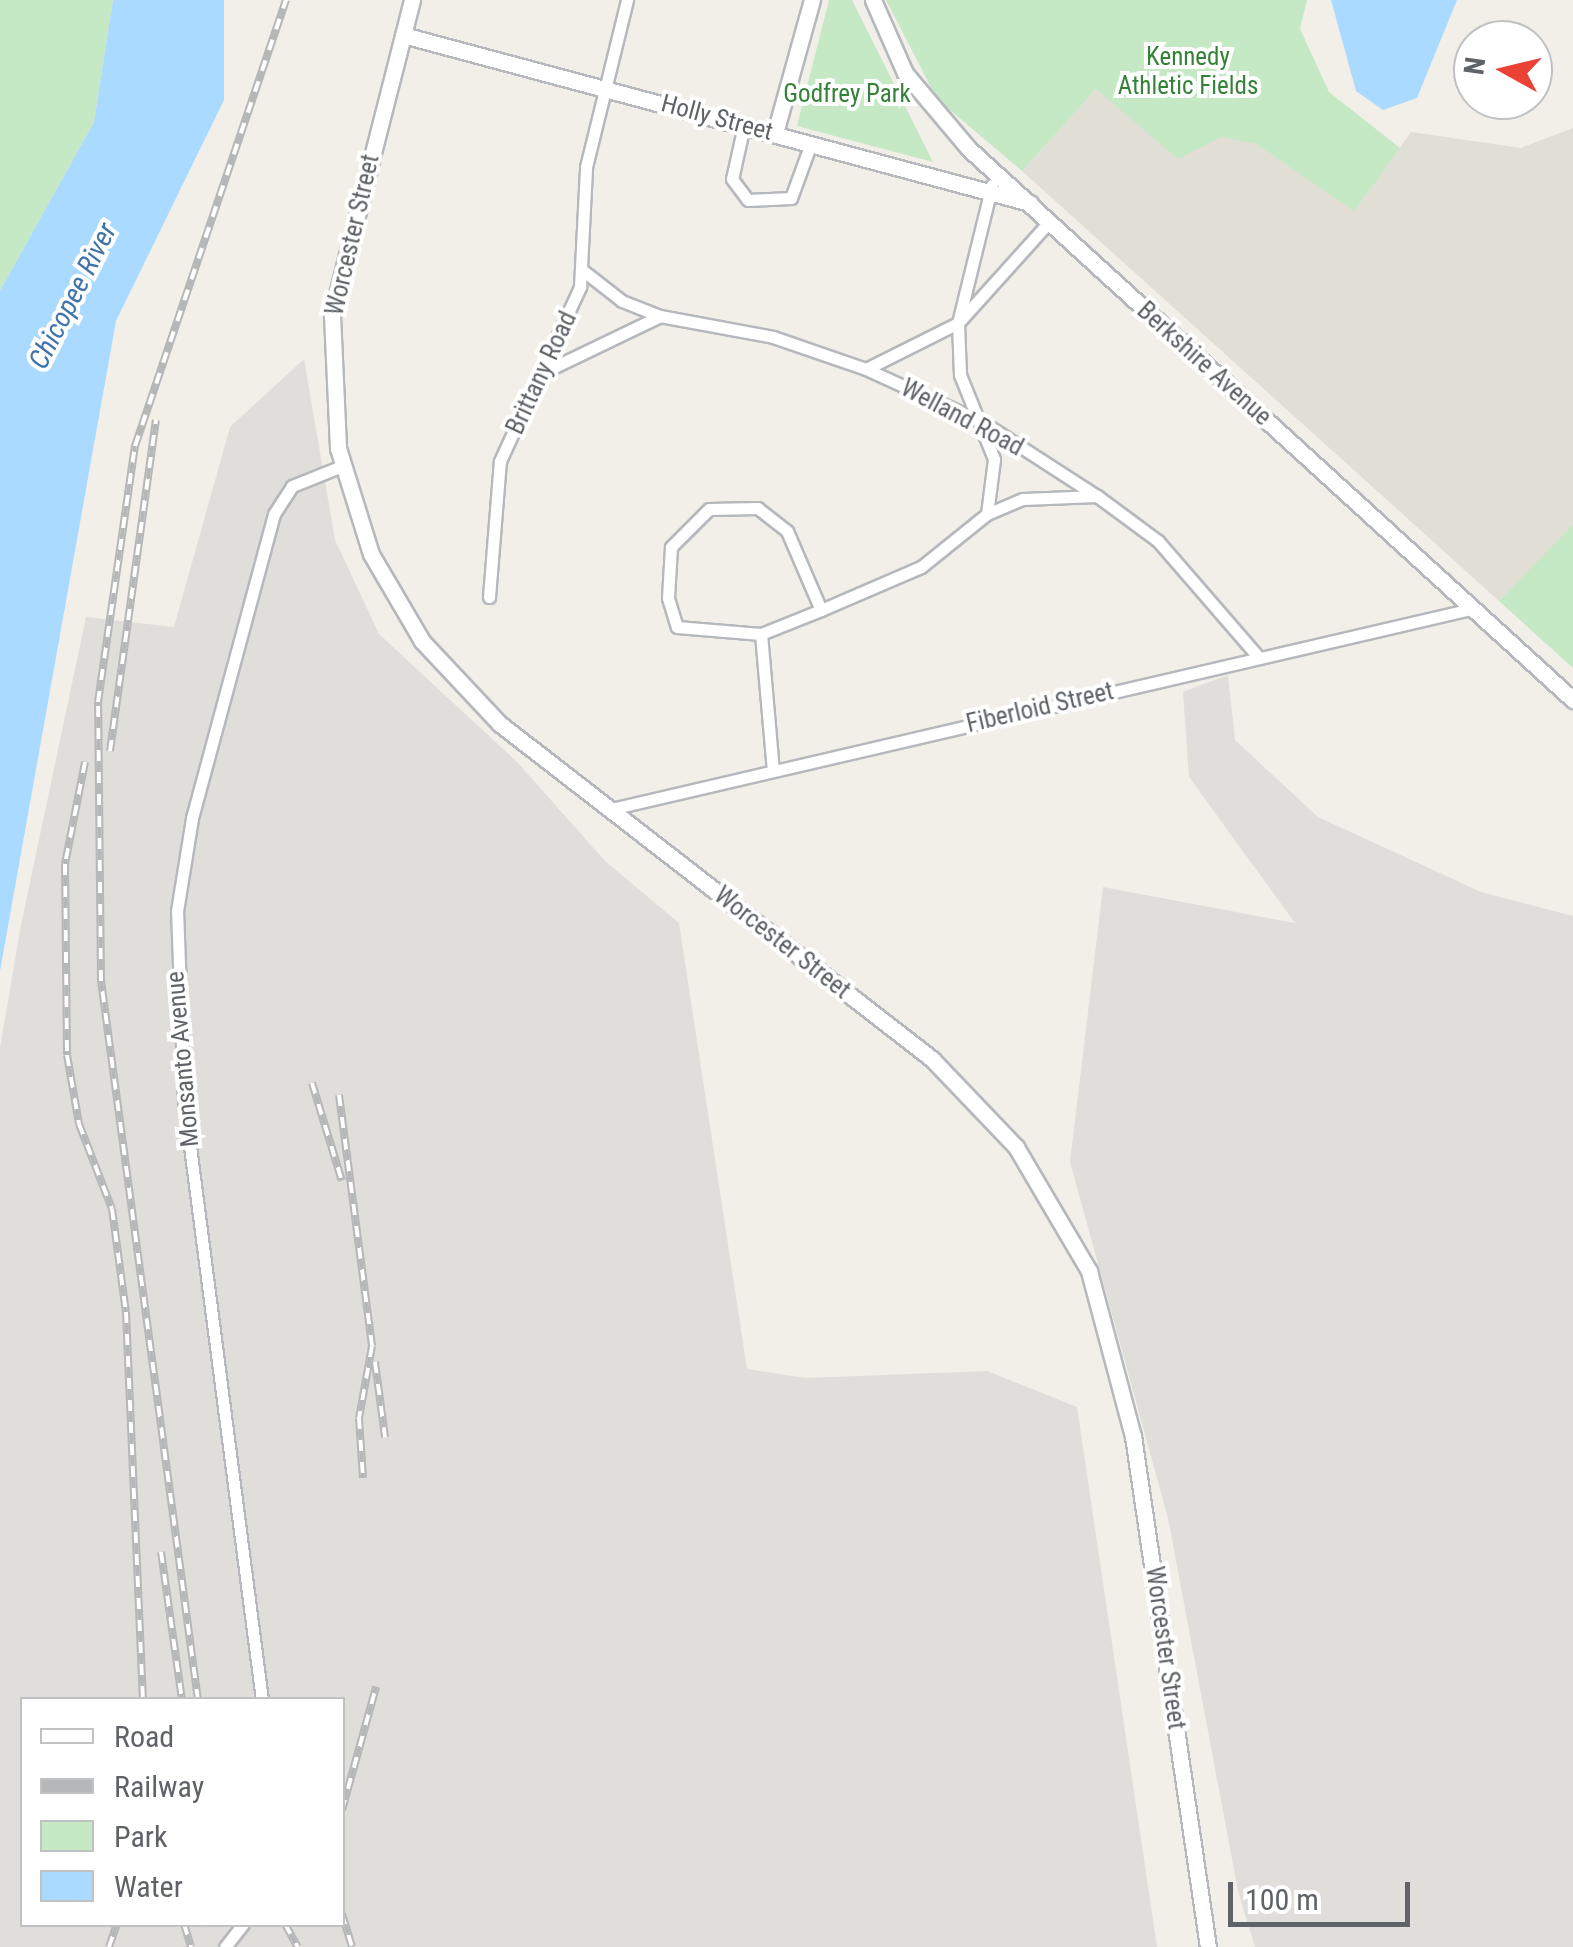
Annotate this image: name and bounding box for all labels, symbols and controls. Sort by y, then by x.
north arrow [1453,20,1553,120]
park label: Kennedy Athletic Fields [1118,43,1258,102]
text: N [1457,55,1492,77]
park label: Godfrey Park [783,79,911,109]
street label: Holly Street [658,89,776,147]
street label: Worcester Street [320,152,386,318]
water label: Chicopee River [22,217,124,375]
street label: Berkshire Avenue [1131,296,1277,432]
street label: Brittany Road [500,307,584,439]
street label: Welland Road [896,373,1028,463]
street label: Fiberloid Street [963,676,1117,740]
street label: Worcester Street [708,881,856,1005]
street label: Monsanto Avenue [160,970,206,1148]
street label: Worcester Street [1139,1565,1191,1731]
legend [20,1697,345,1927]
text: Road [114,1719,174,1754]
text: Railway [114,1769,204,1804]
text: Park [114,1819,168,1854]
scale bar [1233,1862,1416,1924]
text: Water [114,1869,183,1904]
text: 100 m [1245,1882,1319,1917]

